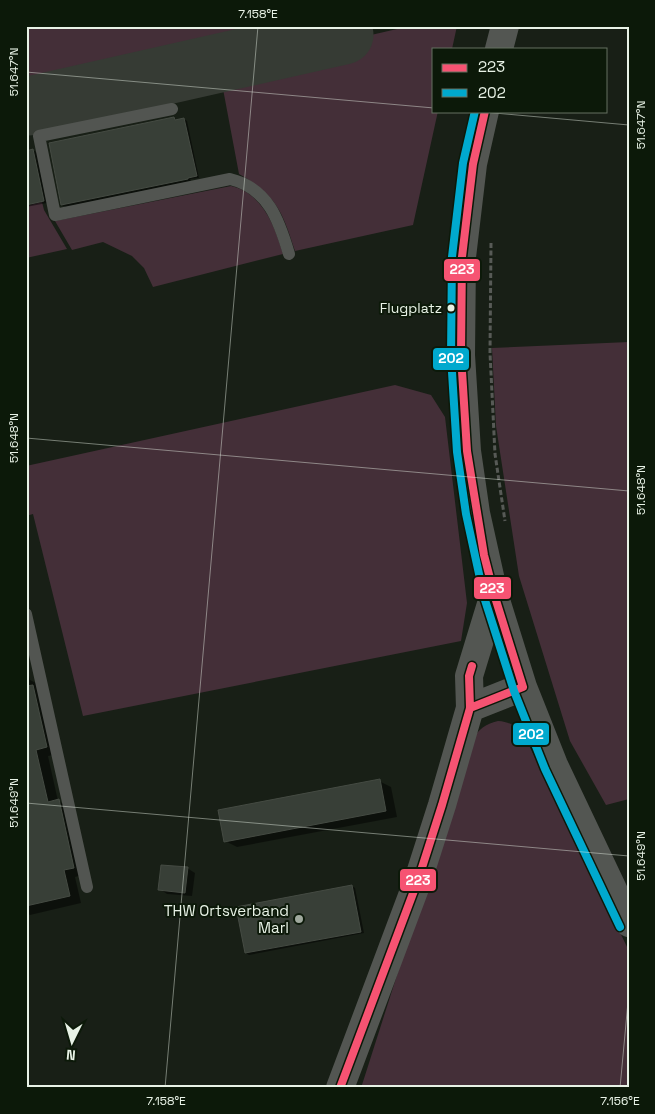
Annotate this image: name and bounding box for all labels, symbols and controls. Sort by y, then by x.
text: 7.158°E [238,6,278,22]
text: 51.647°N [6,48,22,96]
legend [432,48,608,112]
text: 223 [478,57,505,76]
text: 202 [478,83,506,102]
text: 51.647°N [633,101,649,149]
line badge: 223 [443,258,481,282]
text: 223 [449,260,475,278]
place label: Flugplatz [380,299,442,317]
marker: Flugplatz [446,303,456,313]
line badge: 202 [432,347,470,371]
text: 202 [438,349,464,367]
text: 51.648°N [6,413,22,463]
text: 51.648°N [633,465,649,515]
line badge: 223 [473,576,512,600]
text: 223 [479,579,505,597]
line badge: 202 [512,722,550,746]
text: 202 [518,725,544,743]
text: 51.649°N [6,778,22,828]
text: 51.649°N [633,831,649,881]
line badge: 223 [399,868,437,892]
text: 223 [405,871,431,889]
place label: THW Ortsverband Marl [164,901,289,937]
marker: THW Ortsverband Marl [293,913,305,925]
north arrow [48,1016,98,1066]
text: N [65,1046,76,1064]
text: 7.158°E [146,1093,186,1109]
text: 7.156°E [600,1093,640,1109]

